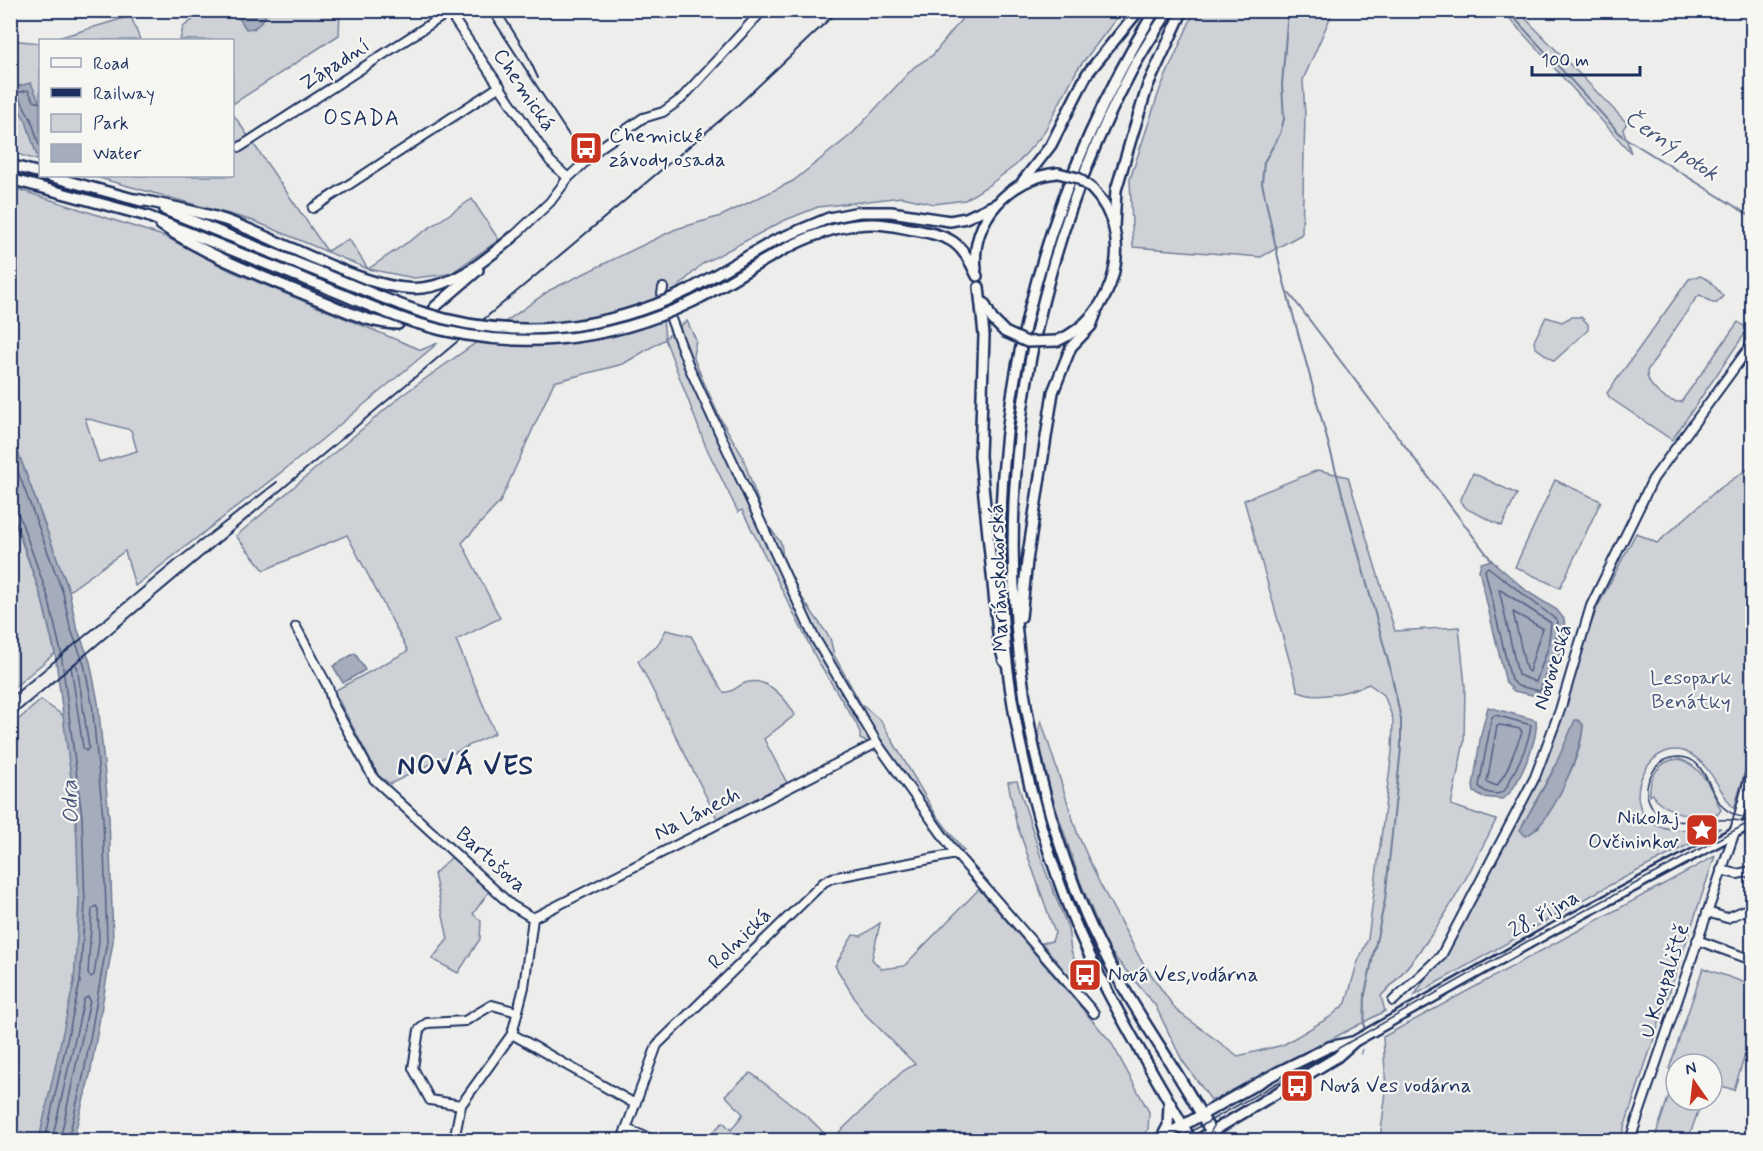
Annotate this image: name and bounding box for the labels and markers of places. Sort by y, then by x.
place label: Chemické závody osada [609,122,726,174]
bus stop icon: Chemické závody osada [568,130,604,166]
place label: Nikolaj Ovčininkov [1588,804,1679,856]
place icon: Nikolaj Ovčininkov [1684,812,1720,848]
bus stop icon: Nová Ves,vodárna [1067,957,1103,993]
place label: Nová Ves,vodárna [1108,961,1258,989]
bus stop icon: Nová Ves vodárna [1279,1068,1315,1104]
place label: Nová Ves vodárna [1320,1072,1472,1100]

